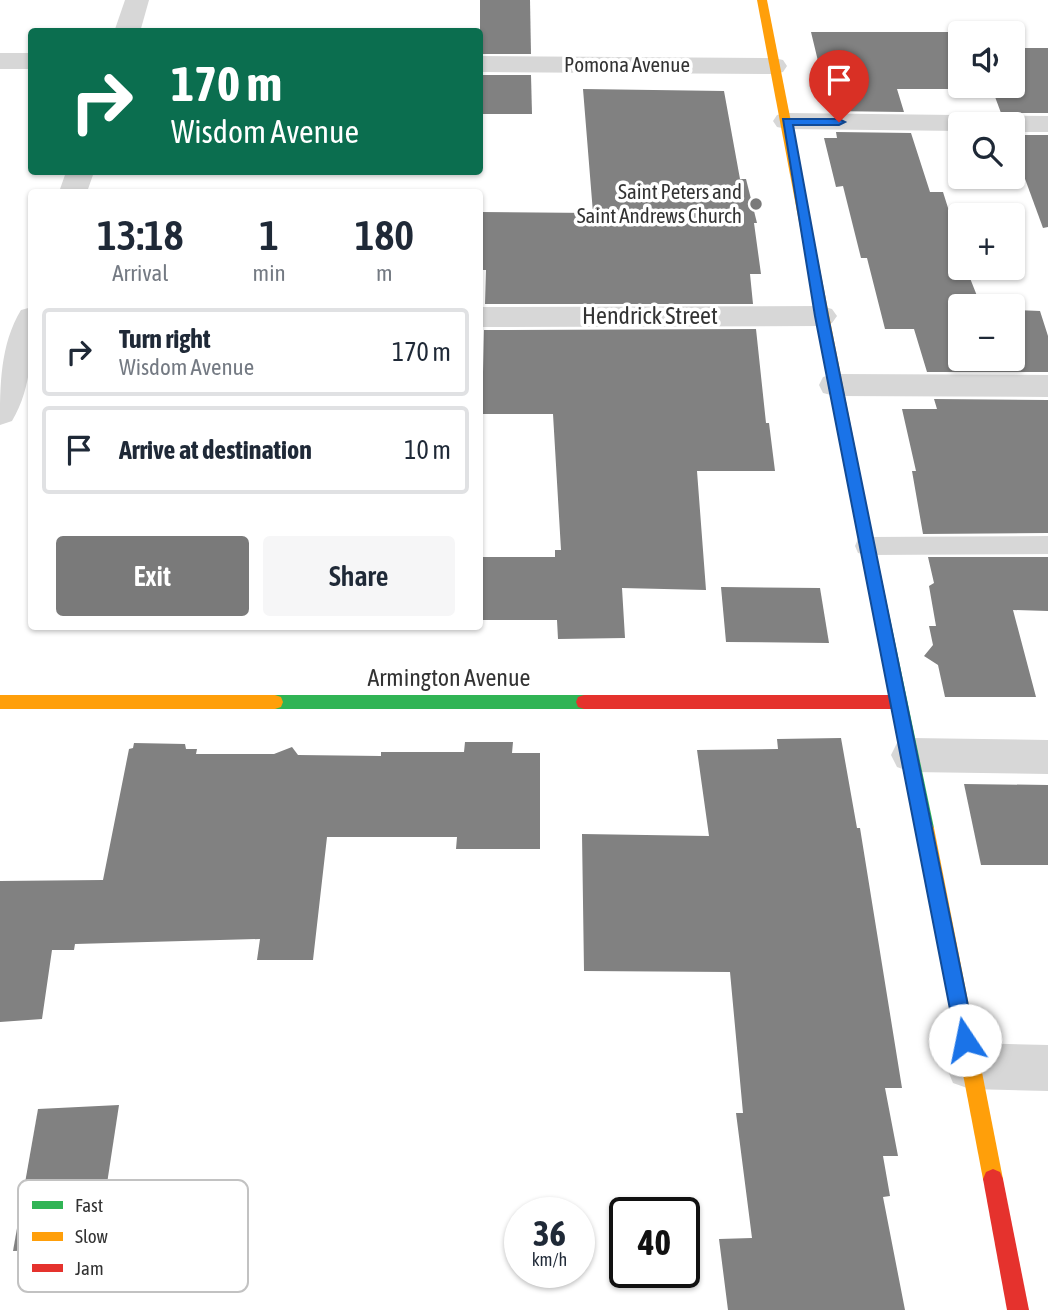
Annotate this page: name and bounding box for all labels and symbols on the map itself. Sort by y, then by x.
pin [809,50,869,122]
street label: Pomona Avenue [564,52,690,76]
place label: Saint Peters and Saint Andrews Church [577,179,742,227]
marker: Saint Peters and Saint Andrews Church [748,196,764,212]
street label: Hendrick Street [582,302,718,329]
street label: Armington Avenue [368,664,530,691]
position arrow [928,1003,1002,1077]
legend [18,1180,248,1292]
text: Fast [75,1194,103,1216]
speed limit sign: 40 [609,1197,700,1288]
text: Slow [75,1225,109,1247]
text: Jam [75,1257,104,1279]

